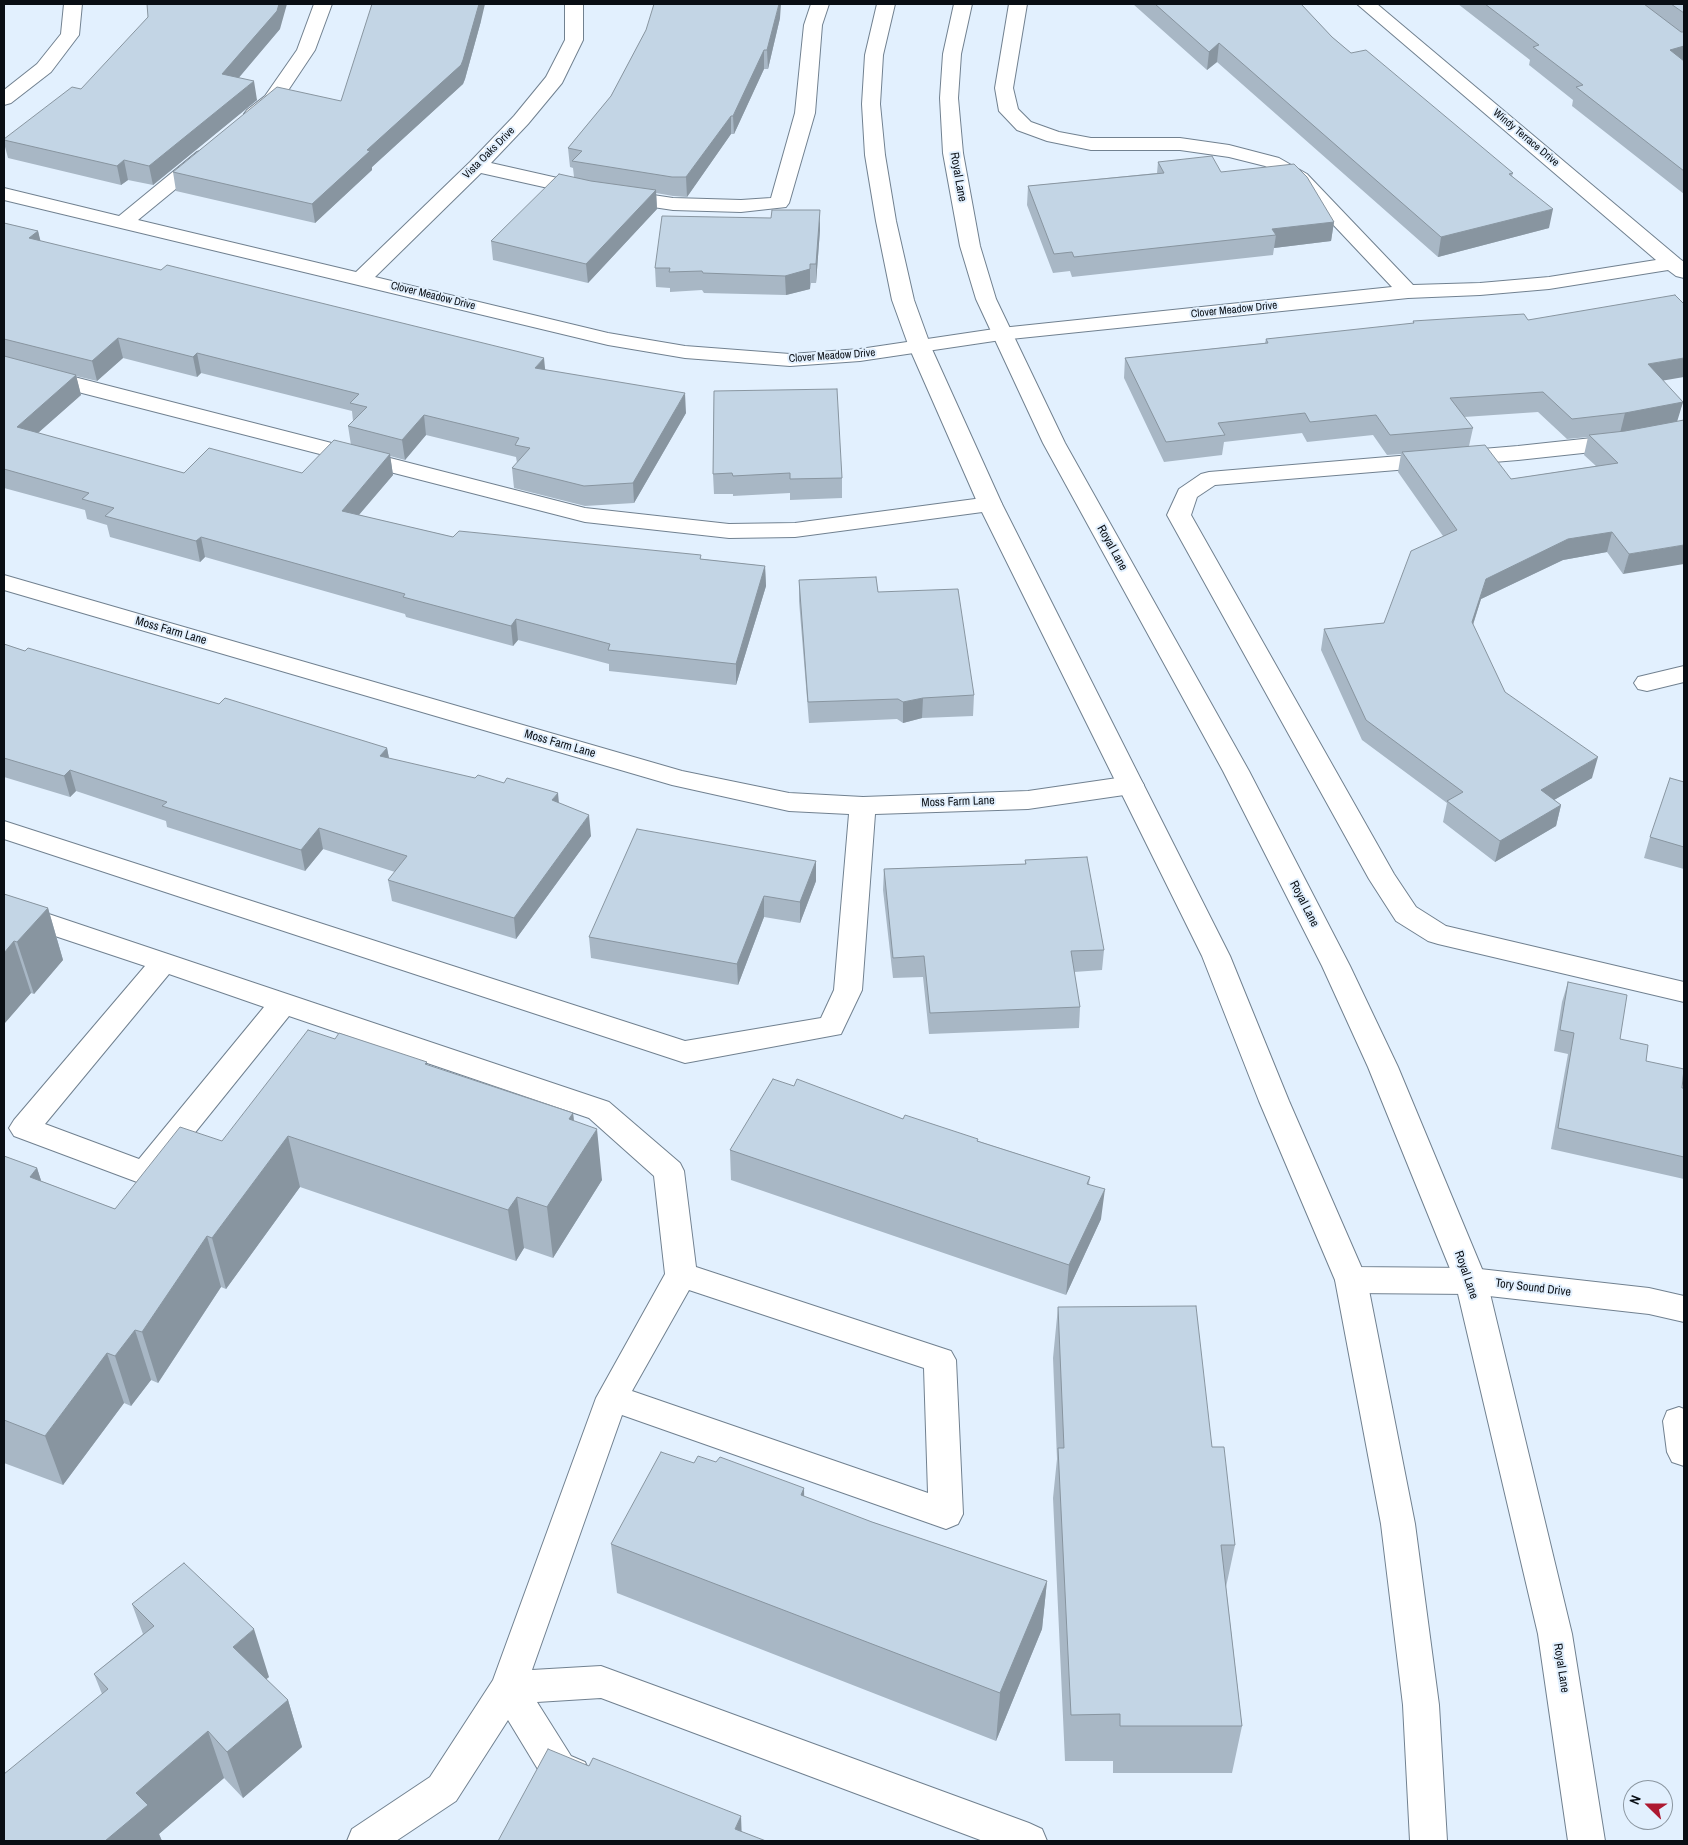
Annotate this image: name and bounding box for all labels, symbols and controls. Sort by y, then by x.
street label: Windy Terrace Drive [1490,107,1562,169]
street label: Vista Oaks Drive [460,124,518,182]
street label: Royal Lane [947,151,969,203]
street label: Clover Meadow Drive [389,279,477,313]
street label: Clover Meadow Drive [1190,299,1278,321]
street label: Clover Meadow Drive [788,346,876,366]
street label: Royal Lane [1094,523,1130,573]
street label: Moss Farm Lane [134,614,208,648]
street label: Moss Farm Lane [523,727,597,761]
street label: Moss Farm Lane [921,794,995,810]
street label: Royal Lane [1286,879,1322,929]
street label: Royal Lane [1451,1249,1481,1301]
street label: Tory Sound Drive [1494,1276,1572,1300]
street label: Royal Lane [1550,1642,1572,1694]
north arrow [1623,1780,1673,1830]
text: N [1625,1793,1645,1807]

